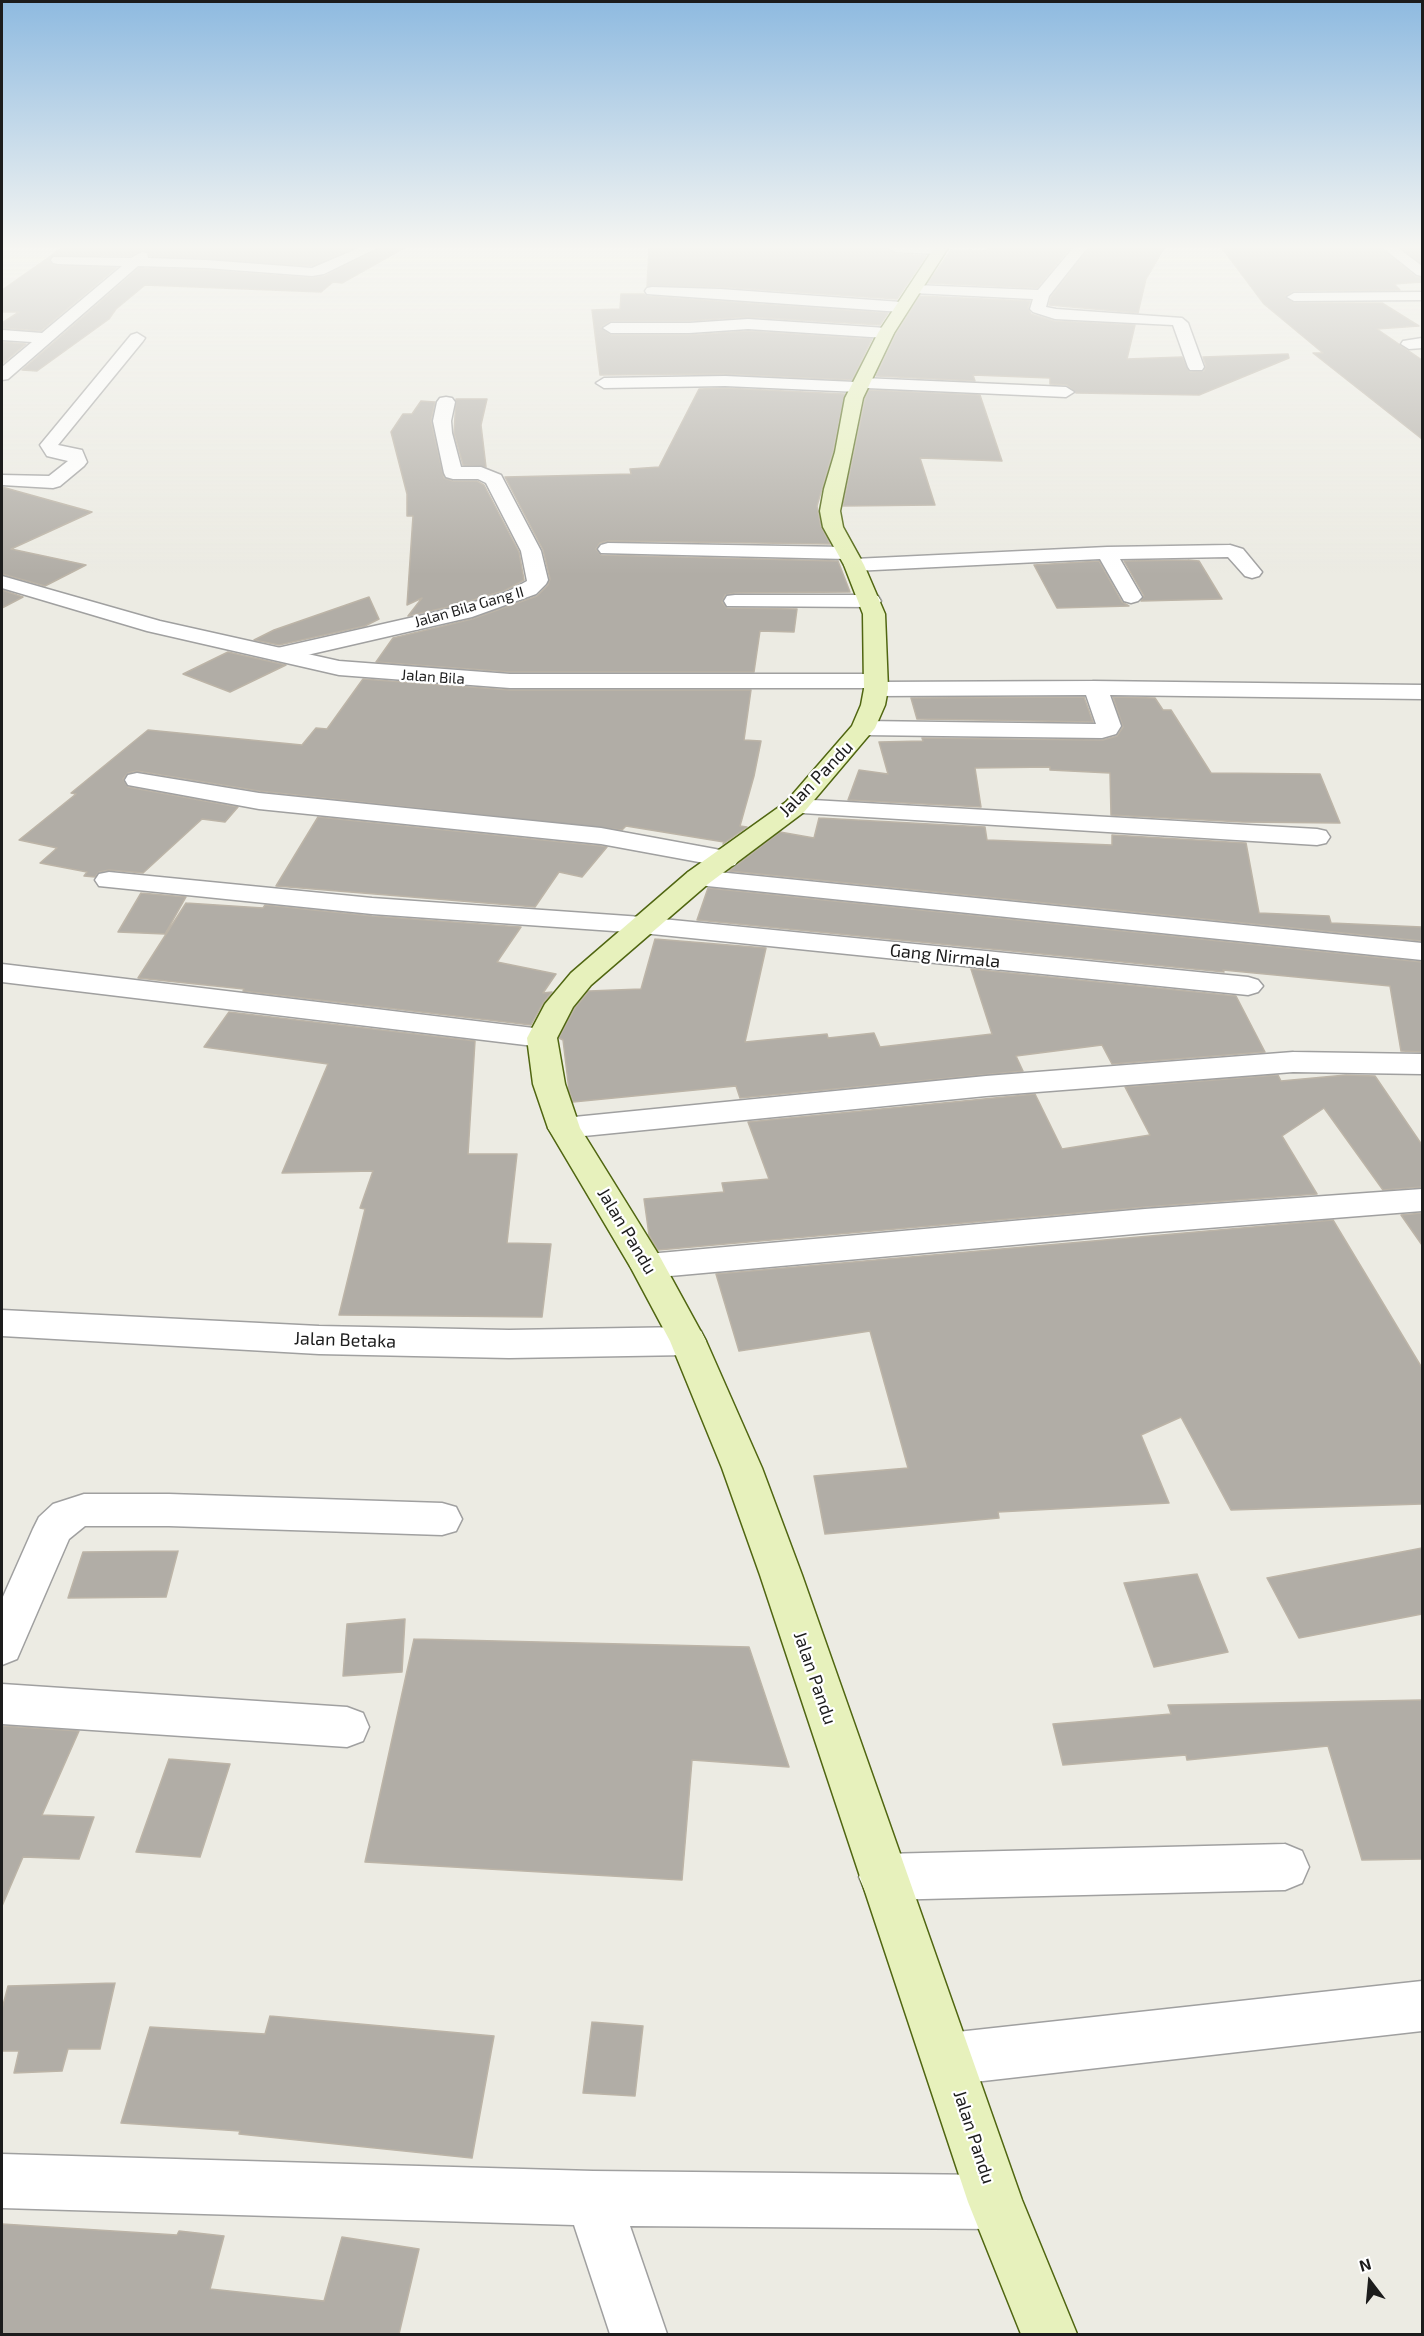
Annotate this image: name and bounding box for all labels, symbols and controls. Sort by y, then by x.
street label: Jalan Bila Gang II [412,583,526,631]
street label: Jalan Bila [401,666,465,688]
street label: Jalan Pandu [774,737,858,821]
street label: Gang Nirmala [889,939,1001,973]
street label: Jalan Pandu [593,1184,661,1278]
street label: Jalan Betaka [293,1327,397,1353]
street label: Jalan Pandu [789,1629,841,1727]
street label: Jalan Pandu [949,2087,999,2187]
north arrow [1340,2252,1400,2312]
text: N [1357,2253,1373,2275]

